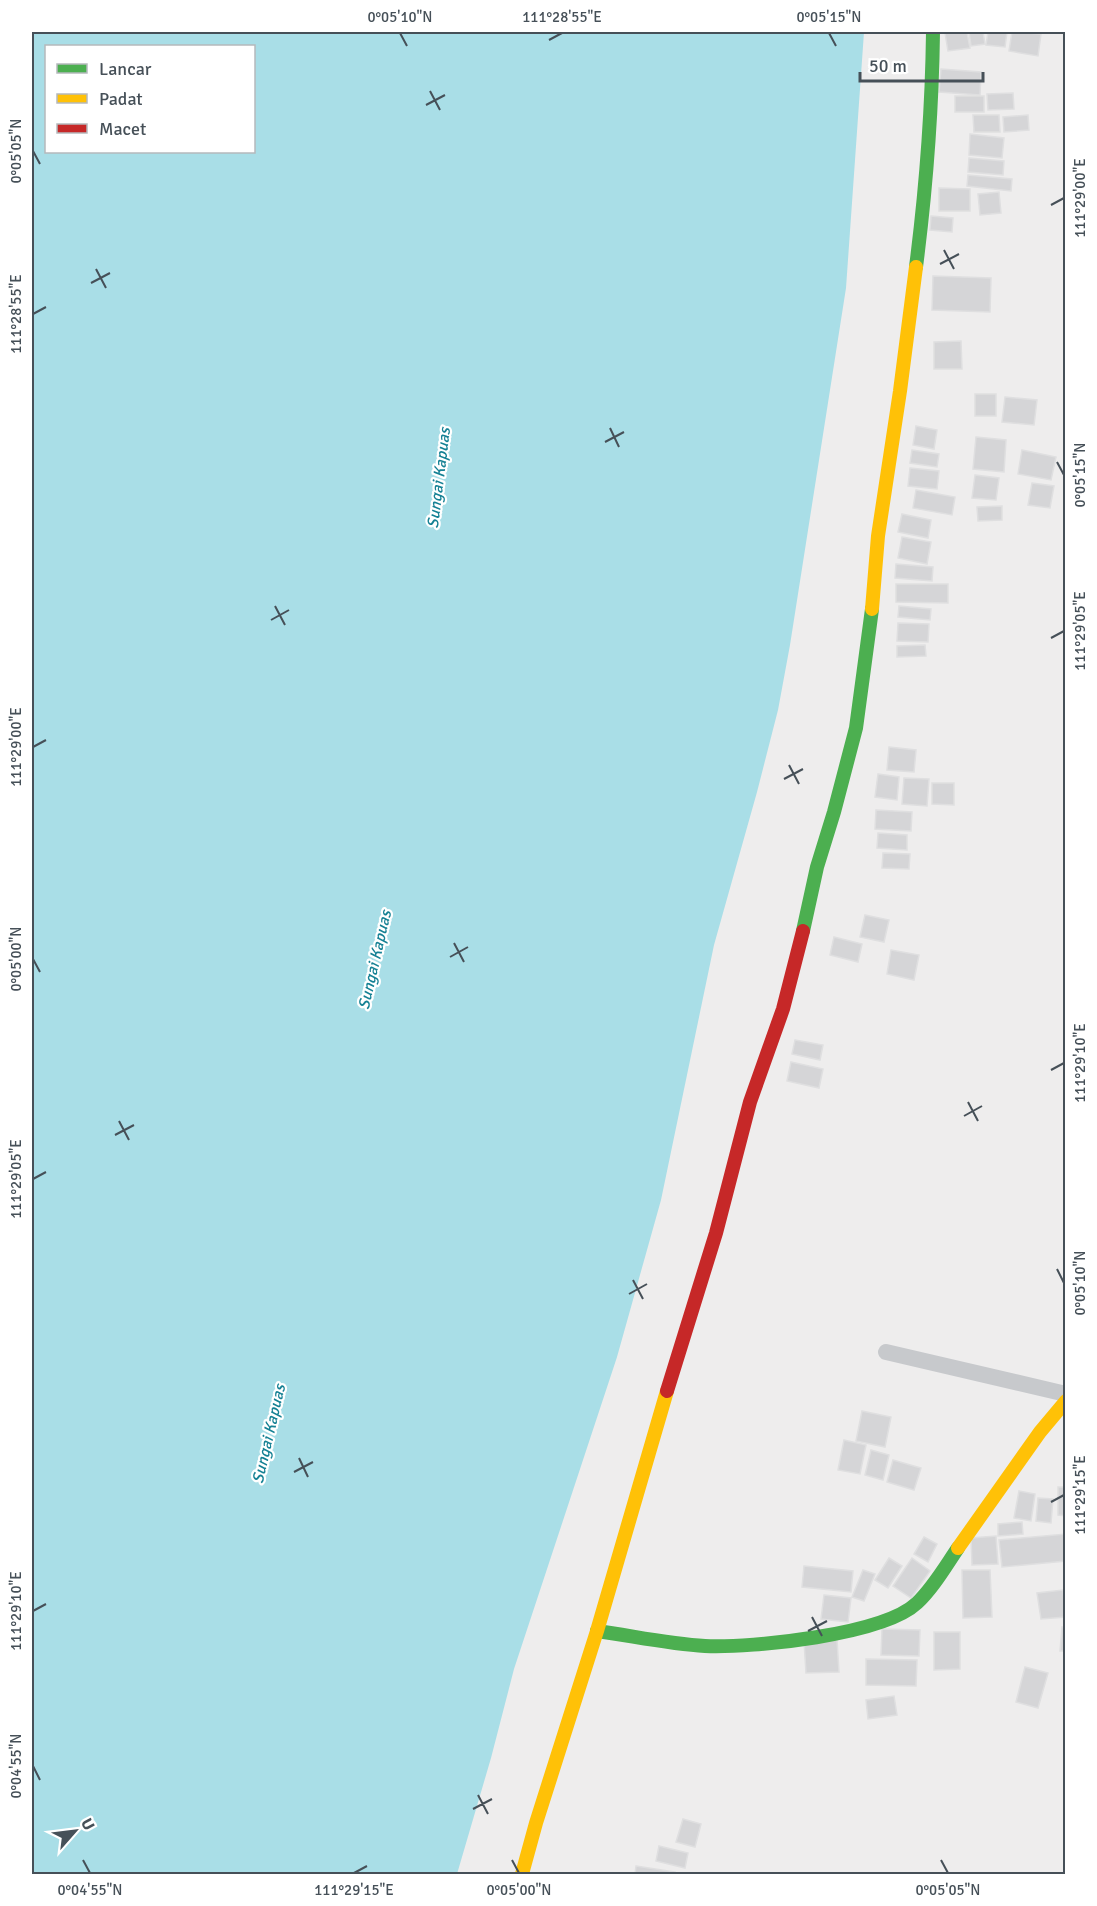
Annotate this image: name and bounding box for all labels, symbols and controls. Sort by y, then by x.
text: 0°05'10"N [367,8,433,26]
text: 111°28'55"E [522,8,602,26]
text: 0°05'15"N [796,8,862,26]
legend [45,45,255,153]
scale bar [860,45,983,83]
text: 50 m [869,55,907,77]
text: Lancar [99,58,152,80]
text: Padat [99,88,143,110]
text: 0°05'05"N [7,118,25,184]
text: Macet [99,118,146,140]
text: 111°29'00"E [1071,158,1089,238]
text: 111°28'55"E [7,274,25,354]
water label: Sungai Kapuas [423,425,455,529]
text: 0°05'15"N [1071,442,1089,508]
text: 111°29'05"E [1071,591,1089,671]
text: 111°29'00"E [7,707,25,787]
water label: Sungai Kapuas [354,907,397,1011]
text: 0°05'00"N [7,926,25,992]
text: 111°29'10"E [1071,1023,1089,1103]
text: 111°29'05"E [7,1139,25,1219]
text: 0°05'10"N [1071,1250,1089,1316]
water label: Sungai Kapuas [248,1381,291,1485]
text: 111°29'15"E [1071,1455,1089,1535]
text: 111°29'10"E [7,1571,25,1651]
text: 0°04'55"N [7,1733,25,1799]
north arrow [45,1801,105,1861]
text: U [76,1815,99,1834]
text: 0°04'55"N [57,1881,123,1899]
text: 111°29'15"E [314,1881,394,1899]
text: 0°05'00"N [486,1881,552,1899]
text: 0°05'05"N [915,1881,981,1899]

